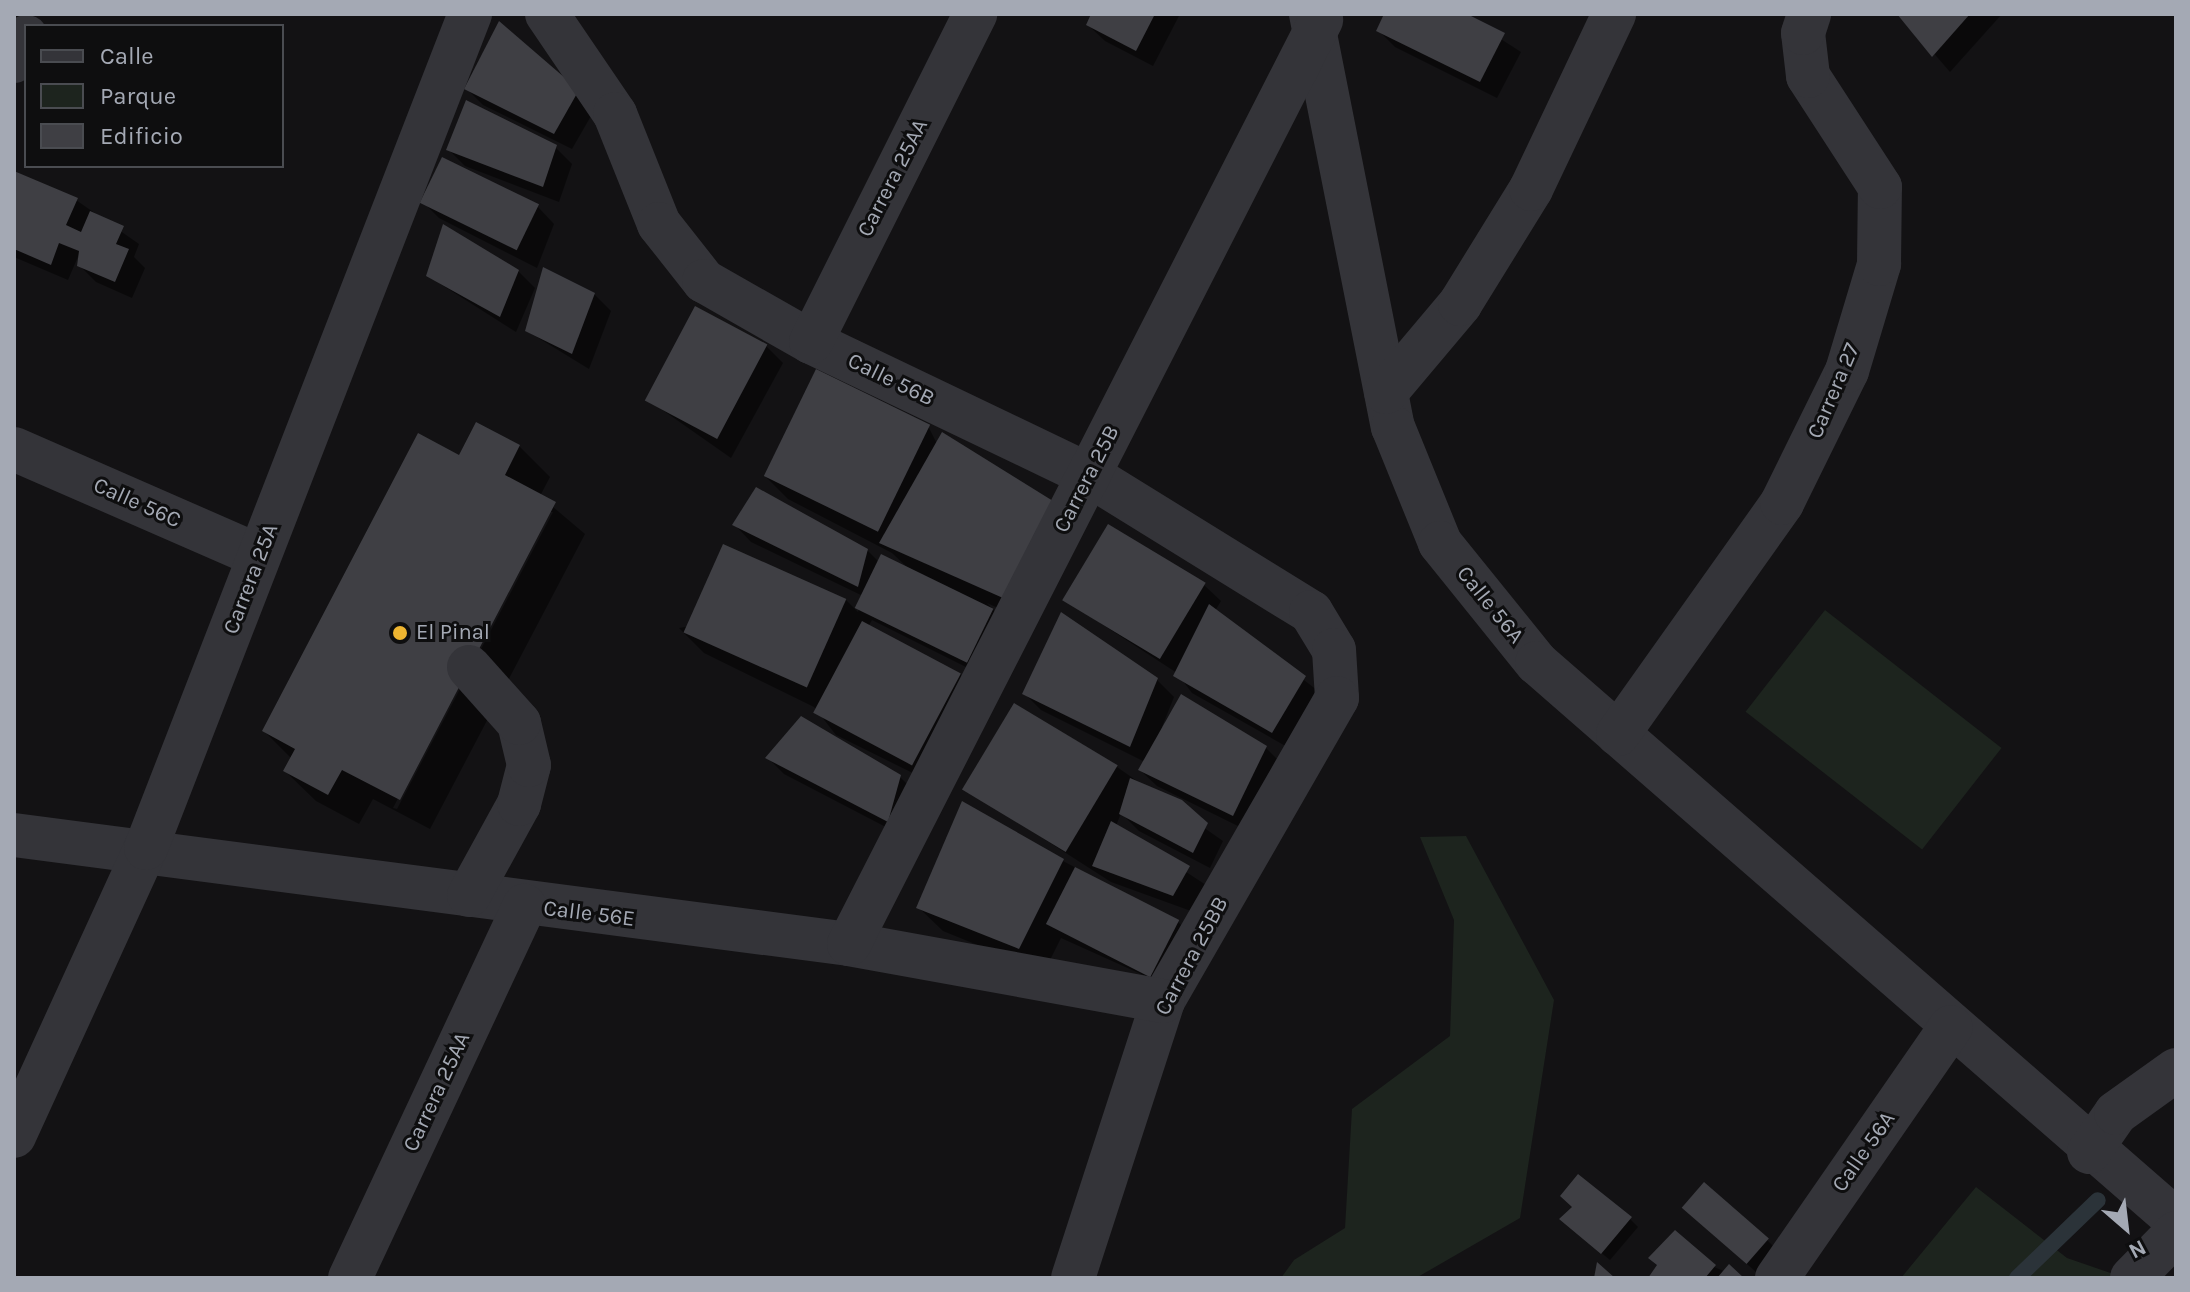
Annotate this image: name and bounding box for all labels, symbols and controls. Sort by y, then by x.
legend [24,24,284,168]
text: Calle [100,42,154,70]
text: Parque [100,82,176,110]
street label: Carrera 25AA [852,115,934,241]
text: Edificio [100,122,183,150]
street label: Carrera 27 [1802,339,1866,443]
street label: Calle 56B [843,348,939,412]
street label: Carrera 25B [1049,421,1125,537]
street label: Calle 56C [89,472,185,534]
street label: Carrera 25A [218,520,284,638]
street label: Calle 56A [1451,561,1529,649]
place label: El Pinal [416,620,490,646]
marker: El Pinal [391,624,409,642]
street label: Carrera 25BB [1150,892,1234,1020]
street label: Calle 56E [542,895,636,933]
street label: Carrera 25AA [398,1028,476,1156]
street label: Calle 56A [1827,1107,1901,1197]
north arrow [2086,1188,2166,1268]
text: N [2124,1234,2150,1264]

